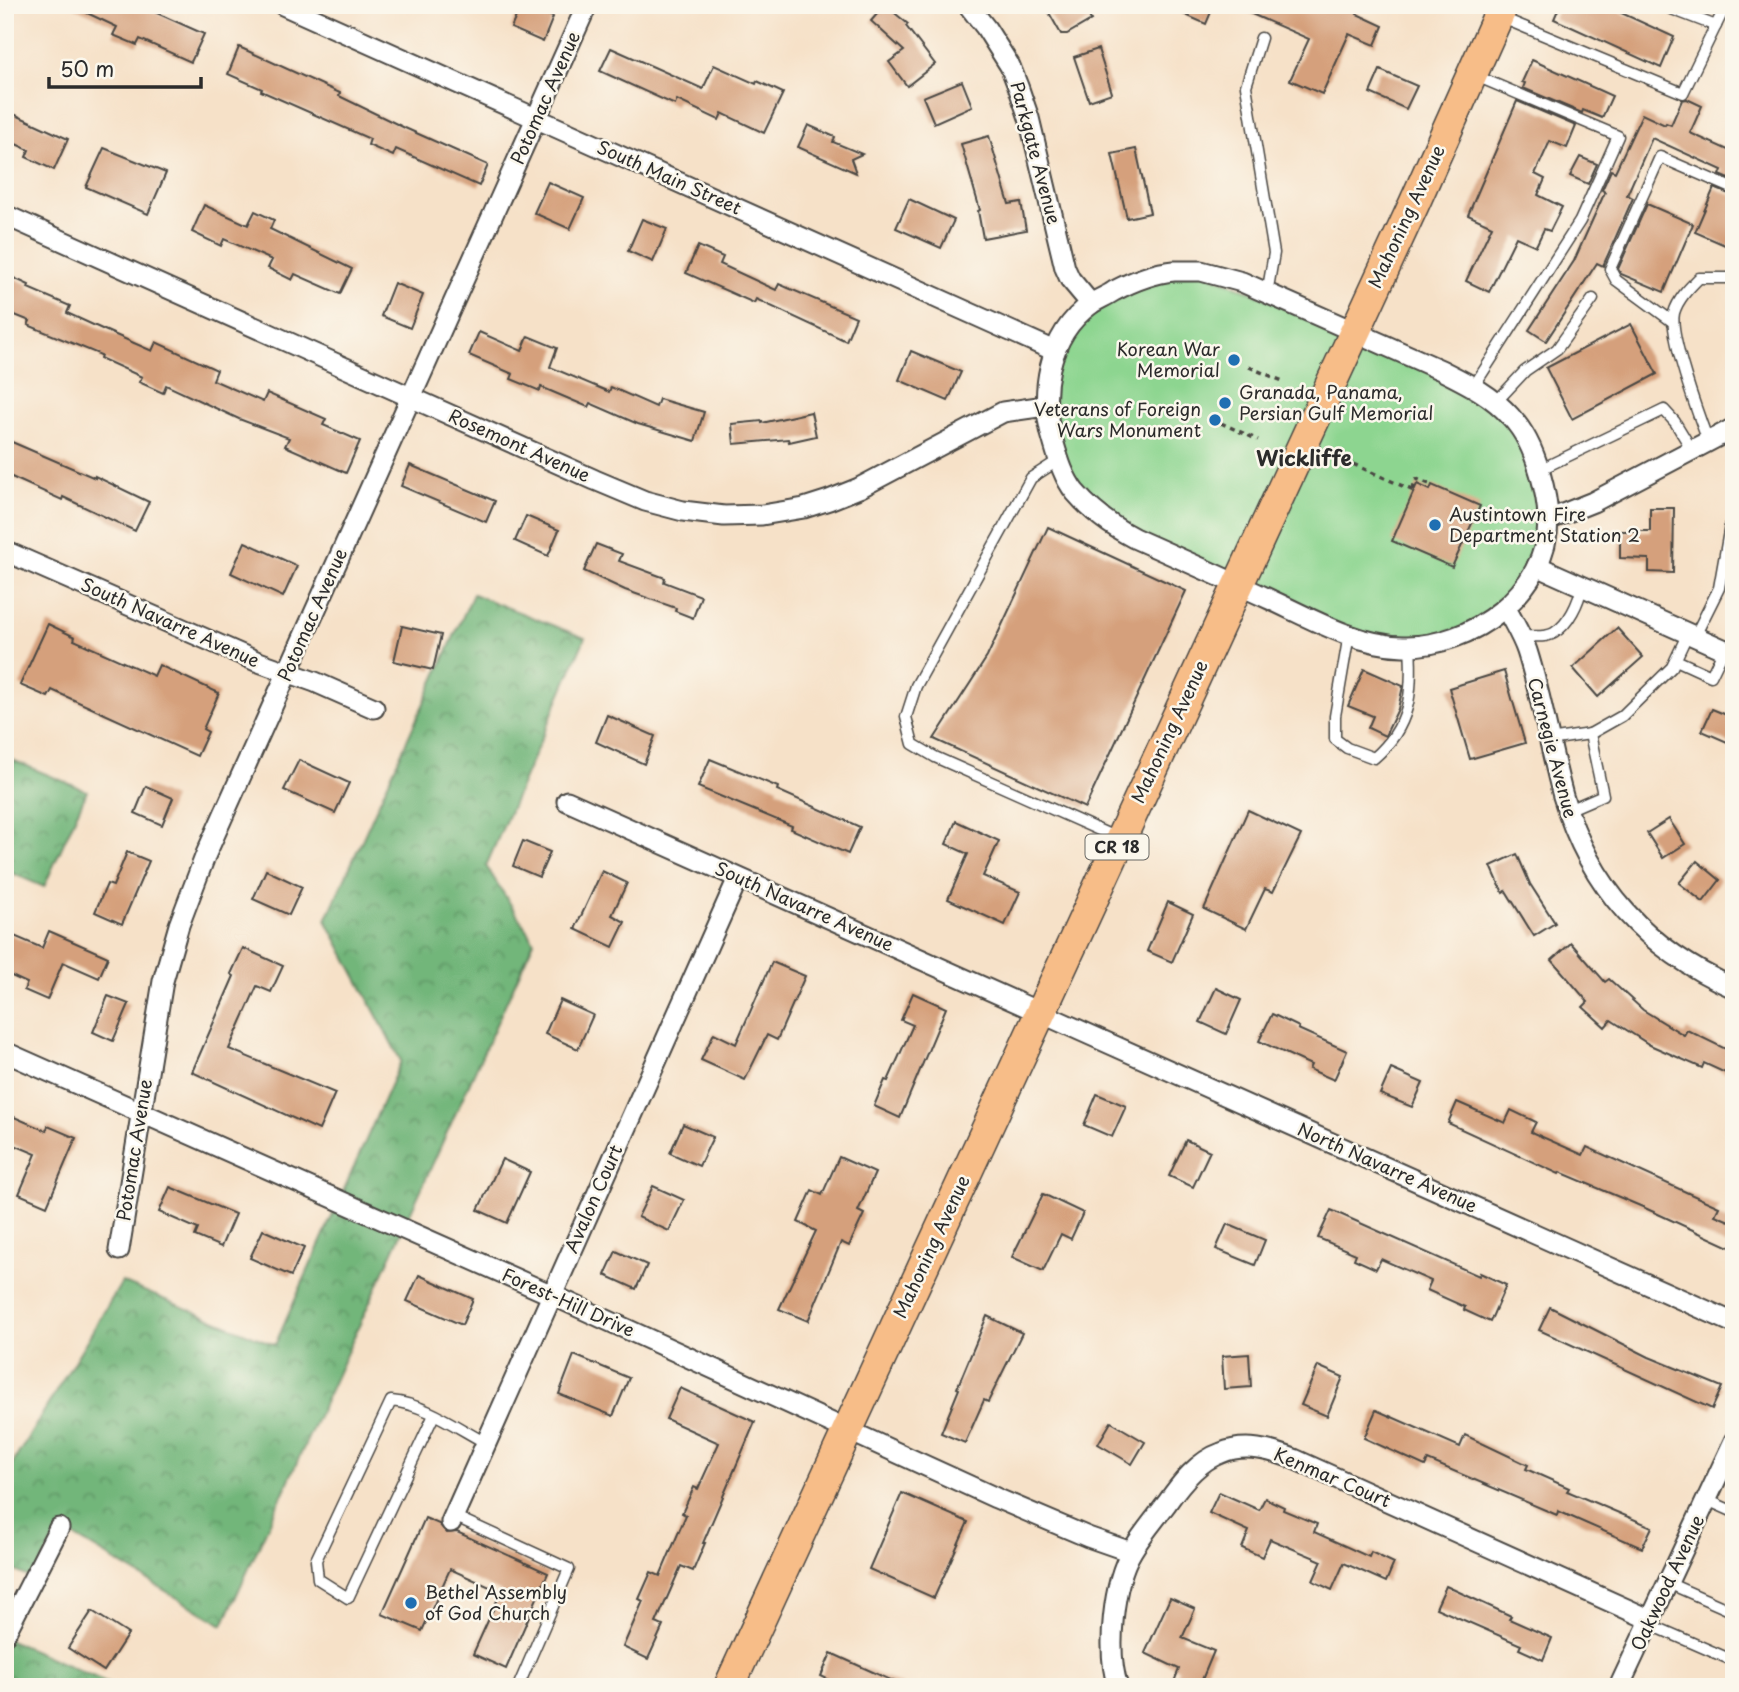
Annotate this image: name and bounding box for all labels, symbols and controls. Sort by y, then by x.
street label: Potomac Avenue [503,26,586,168]
scale bar [49,46,201,90]
text: 50 m [60,52,114,84]
street label: Parkgate Avenue [1004,78,1069,227]
street label: South Main Street [593,133,746,221]
street label: Mahoning Avenue [1361,140,1451,292]
place label: Korean War Memorial [1117,335,1221,383]
marker: Korean War Memorial [1226,352,1242,368]
place label: Granada, Panama, Persian Gulf Memorial [1239,378,1433,426]
place label: Veterans of Foreign Wars Monument [1034,395,1201,443]
marker: Granada, Panama, Persian Gulf Memorial [1217,395,1233,411]
street label: Rosemont Avenue [444,401,595,488]
marker: Veterans of Foreign Wars Monument [1207,412,1223,428]
district label: Wickliffe [1256,441,1352,473]
place label: Austintown Fire Department Station 2 [1449,500,1640,548]
marker: Austintown Fire Department Station 2 [1427,517,1443,533]
street label: Potomac Avenue [270,543,353,685]
street label: South Navarre Avenue [77,570,264,673]
street label: Mahoning Avenue [1124,655,1214,807]
street label: Carnegie Avenue [1522,674,1585,821]
road number: CR 18 [1086,834,1148,860]
street label: South Navarre Avenue [711,854,898,957]
street label: Potomac Avenue [109,1077,158,1223]
street label: North Navarre Avenue [1294,1115,1482,1218]
street label: Avalon Court [557,1140,629,1257]
street label: Mahoning Avenue [886,1170,976,1322]
street label: Forest-Hill Drive [498,1260,639,1343]
street label: Kenmar Court [1270,1440,1395,1513]
street label: Oakwood Avenue [1623,1510,1710,1655]
place label: Bethel Assembly of God Church [425,1578,567,1626]
marker: Bethel Assembly of God Church [403,1595,419,1611]

